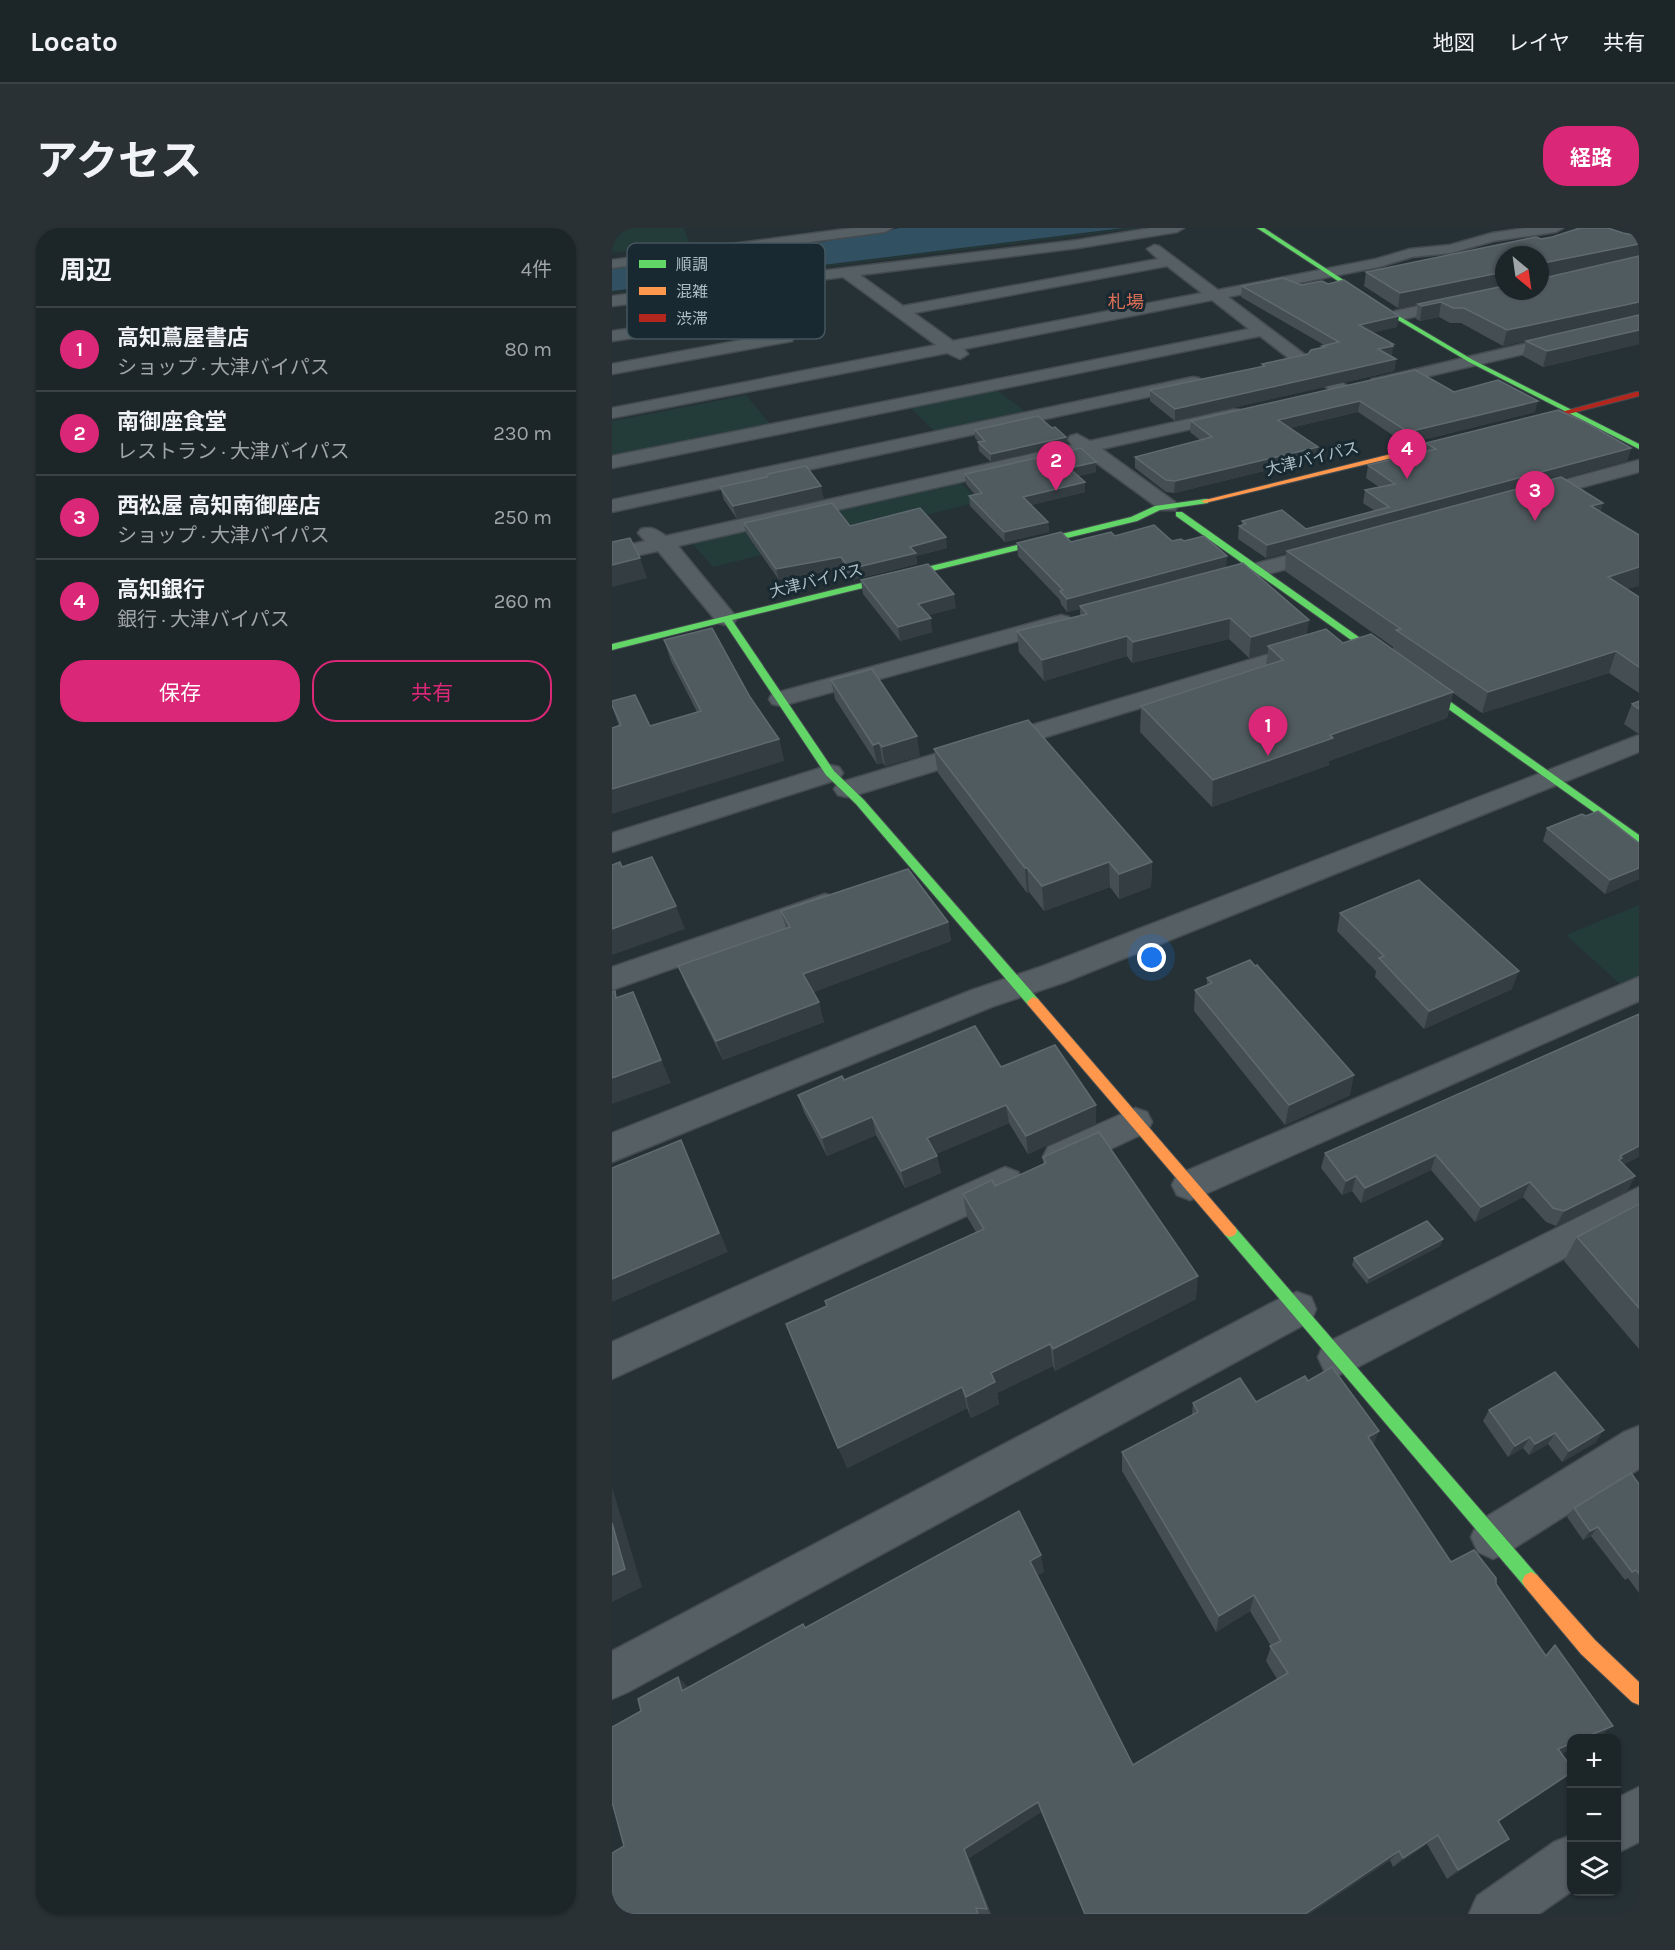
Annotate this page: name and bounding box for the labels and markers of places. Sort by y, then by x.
pin: 4 [1388,430,1426,479]
pin: 2 [1036,442,1076,491]
pin: 3 [1516,472,1554,521]
pin: 1 [1248,706,1288,756]

